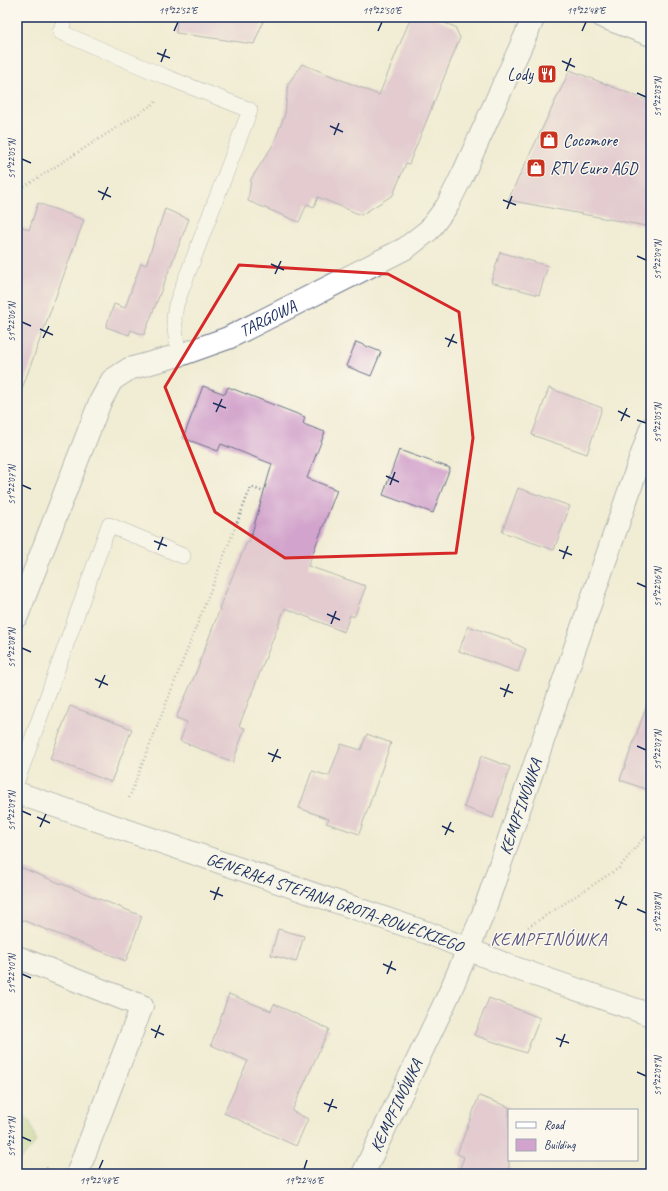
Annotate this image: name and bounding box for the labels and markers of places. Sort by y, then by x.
restaurant icon: Lody [536,63,558,85]
place label: Lody [507,64,534,85]
shop icon: Cocomore [538,129,560,151]
place label: Cocomore [563,130,619,151]
shop icon: RTV Euro AGD [525,157,547,179]
place label: RTV Euro AGD [550,158,639,179]

